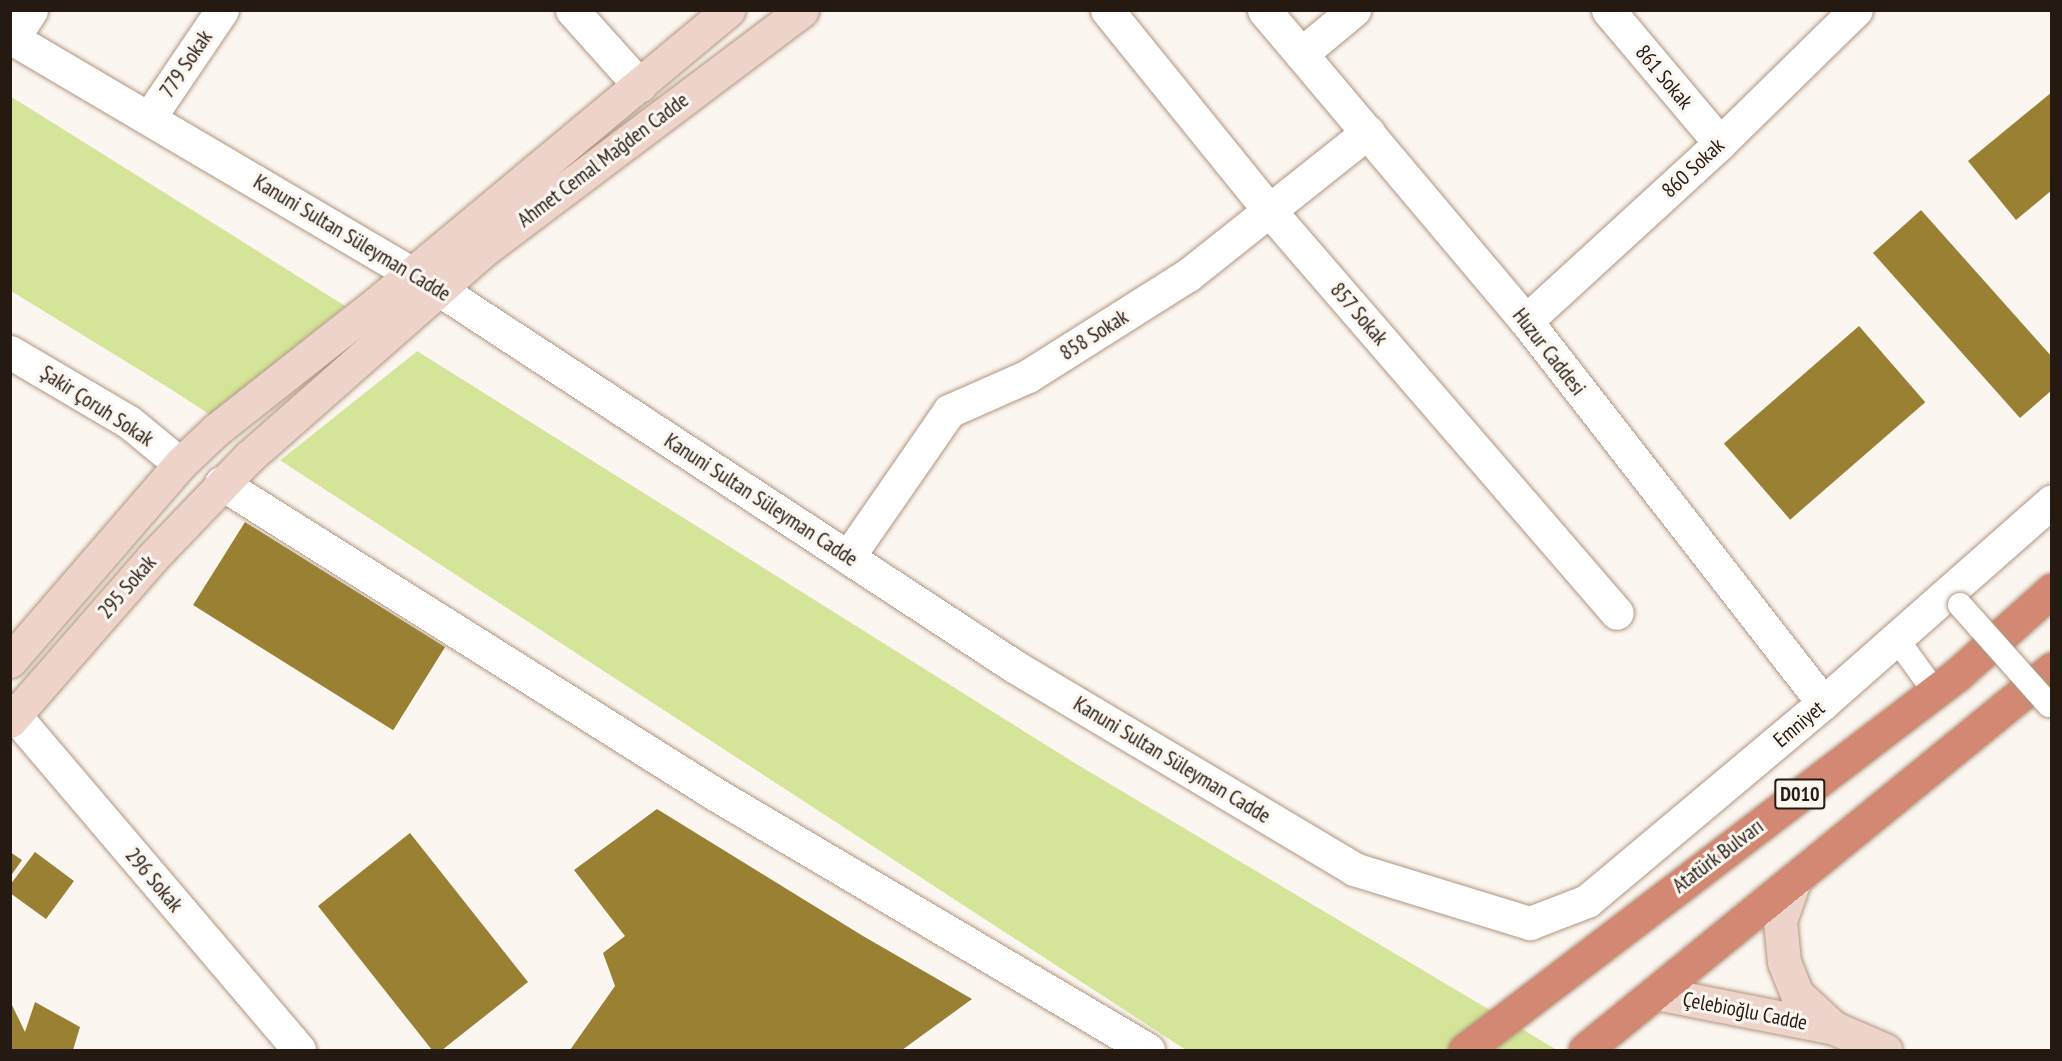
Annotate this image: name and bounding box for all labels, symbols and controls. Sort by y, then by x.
street label: 779 Sokak [154,26,218,102]
street label: 861 Sokak [1630,40,1698,114]
street label: Ahmet Cemal Mağden Cadde [512,87,694,233]
street label: 860 Sokak [1657,133,1729,203]
street label: Kanuni Sultan Süleyman Cadde [249,169,455,307]
street label: 857 Sokak [1325,277,1393,351]
street label: Huzur Caddesi [1507,303,1591,401]
street label: 858 Sokak [1055,304,1133,366]
street label: Şakir Çoruh Sokak [36,360,158,452]
street label: Kanuni Sultan Süleyman Cadde [660,428,862,572]
street label: 295 Sokak [93,550,161,624]
street label: Kanuni Sultan Süleyman Cadde [1069,691,1275,829]
street label: Emniyet [1768,695,1830,753]
road number: D010 [1773,777,1827,811]
street label: Atatürk Bulvarı [1667,813,1769,899]
street label: 296 Sokak [120,843,188,917]
street label: Çelebioğlu Cadde [1681,987,1809,1035]

